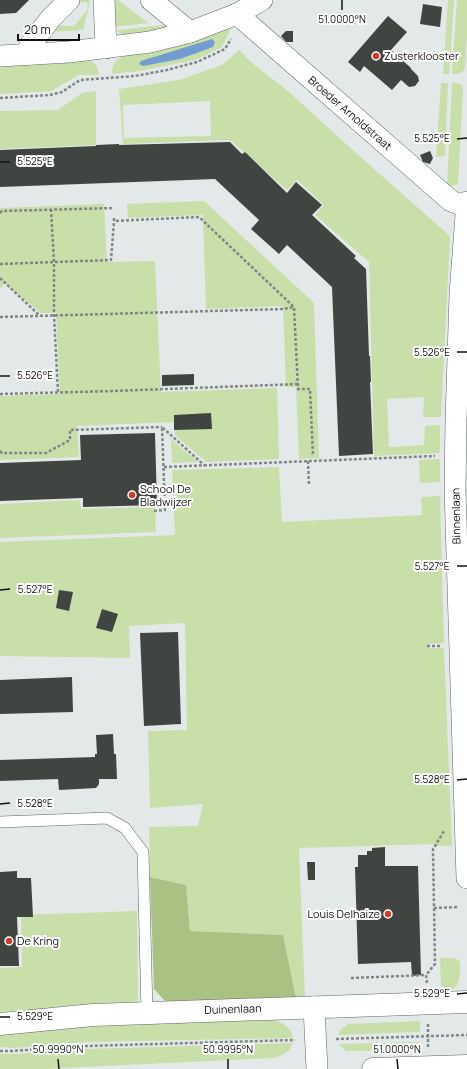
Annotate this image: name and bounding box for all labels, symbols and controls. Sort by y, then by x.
text: 51.0000°N [318,12,366,26]
scale bar [18,16,79,42]
text: 20 m [24,21,51,38]
place label: Zusterklooster [384,48,459,63]
marker: Zusterklooster [371,51,381,61]
street label: Broeder Arnoldstraat [305,72,395,153]
text: 5.525°E [414,131,450,145]
text: 5.525°E [17,154,53,168]
text: 5.526°E [414,345,450,359]
text: 5.526°E [17,368,53,382]
place label: School De Bladwijzer [140,481,192,509]
street label: Binnenlaan [448,488,463,544]
marker: School De Bladwijzer [127,490,137,500]
text: 5.527°E [415,559,450,573]
text: 5.527°E [18,582,53,596]
text: 5.528°E [414,772,450,786]
text: 5.528°E [17,796,53,810]
place label: Louis Delhaize [307,906,381,921]
marker: Louis Delhaize [383,909,393,919]
place label: De Kring [17,933,59,948]
marker: De Kring [4,936,14,946]
text: 5.529°E [414,986,450,1000]
street label: Duinenlaan [204,1000,262,1017]
text: 5.529°E [17,1009,53,1023]
text: 50.9990°N [33,1042,83,1056]
text: 50.9995°N [203,1042,253,1056]
text: 51.0000°N [373,1042,421,1056]

